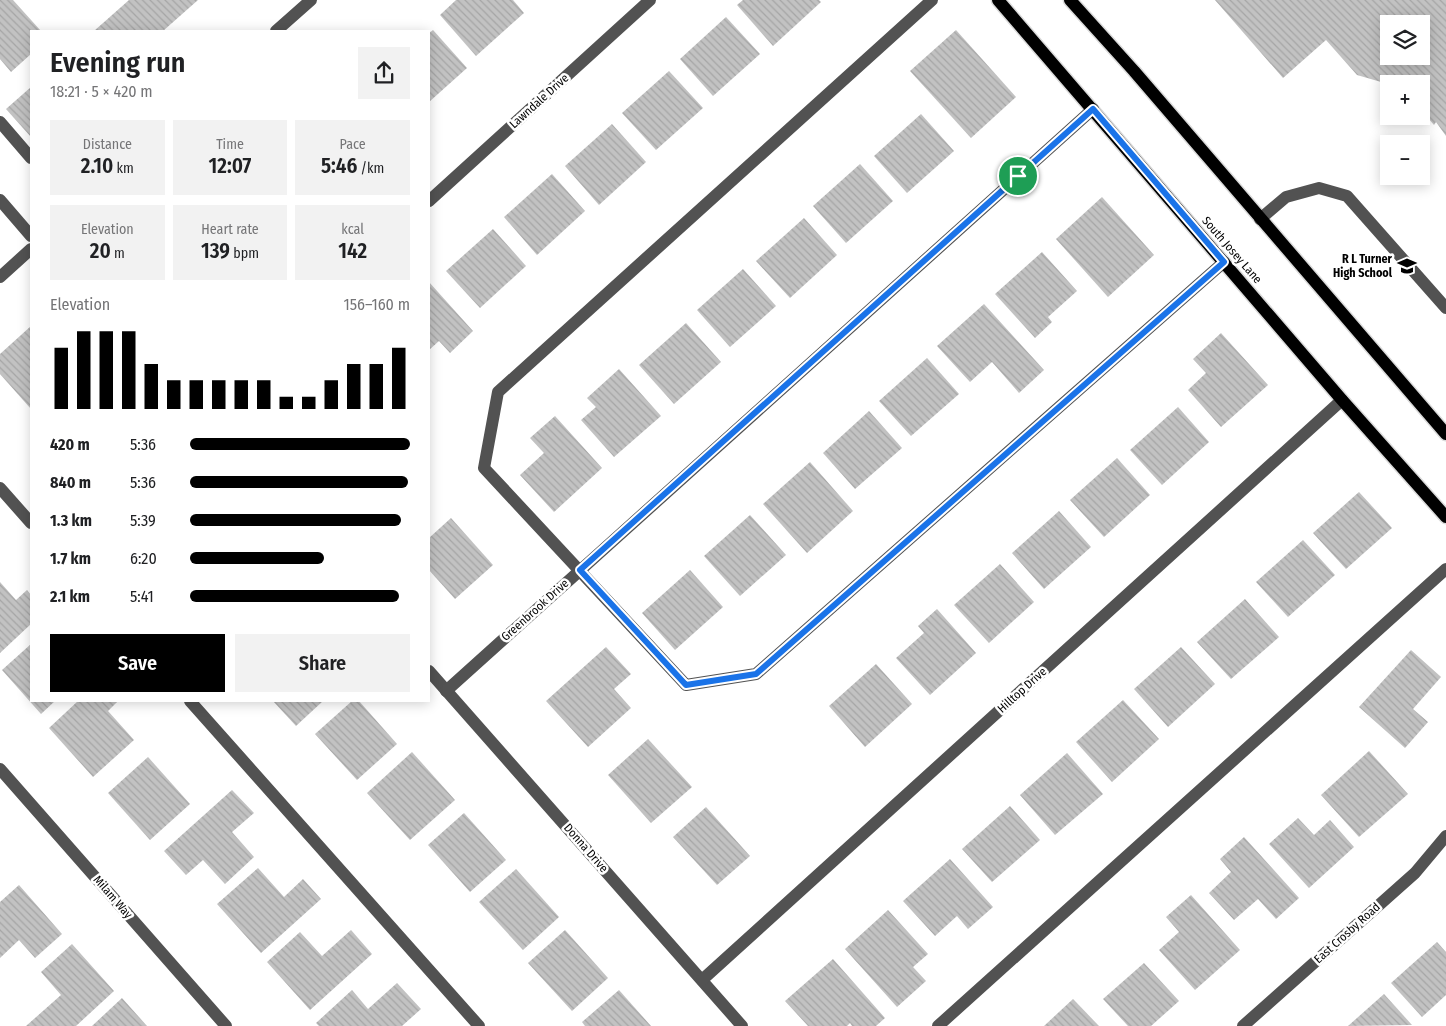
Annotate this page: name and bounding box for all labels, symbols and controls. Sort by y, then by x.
map controls [1380,15,1430,185]
button: layers [1380,15,1430,65]
text: Evening run [50,46,185,79]
button: share [358,47,410,99]
street label: Lawndale Drive [507,71,571,131]
button: + [1380,75,1430,125]
text: 18:21 · 5 × 420 m [50,82,153,101]
button: − [1380,135,1430,185]
text: Distance [83,136,132,153]
text: Time [216,136,244,153]
text: Pace [340,136,366,153]
text: 2.10 [81,153,113,179]
text: 12:07 [209,153,251,179]
text: 5:46 [321,153,357,179]
pin [997,155,1039,197]
text: km [113,160,134,177]
text: /km [357,160,384,177]
icon: arrive [1004,162,1032,190]
street label: South Josey Lane [1199,214,1265,286]
text: Elevation [81,221,134,238]
text: Heart rate [201,221,259,238]
text: kcal [341,221,364,238]
text: 20 [90,238,111,264]
text: 139 [201,238,230,264]
text: 142 [338,238,367,264]
text: m [111,245,125,262]
text: bpm [230,245,259,262]
place label: R L Turner High School [1333,252,1393,280]
school or university icon: R L Turner High School [1396,255,1418,277]
text: Elevation [50,295,110,314]
text: 156–160 m [343,295,410,314]
text: 420 m [50,435,90,454]
text: 5:36 [130,435,156,454]
text: 840 m [50,473,91,492]
text: 5:36 [130,473,156,492]
text: 1.3 km [50,511,92,530]
text: 5:39 [130,511,156,530]
text: 1.7 km [50,549,91,568]
text: 6:20 [130,549,157,568]
street label: Greenbrook Drive [499,576,572,644]
text: 2.1 km [50,587,90,606]
text: 5:41 [130,587,154,606]
button: Save [50,634,225,692]
button: Share [235,634,410,692]
street label: Hilltop Drive [995,664,1050,716]
street label: Donna Drive [561,821,611,875]
street label: Milam Way [91,873,136,922]
street label: East Crosby Road [1311,900,1383,966]

